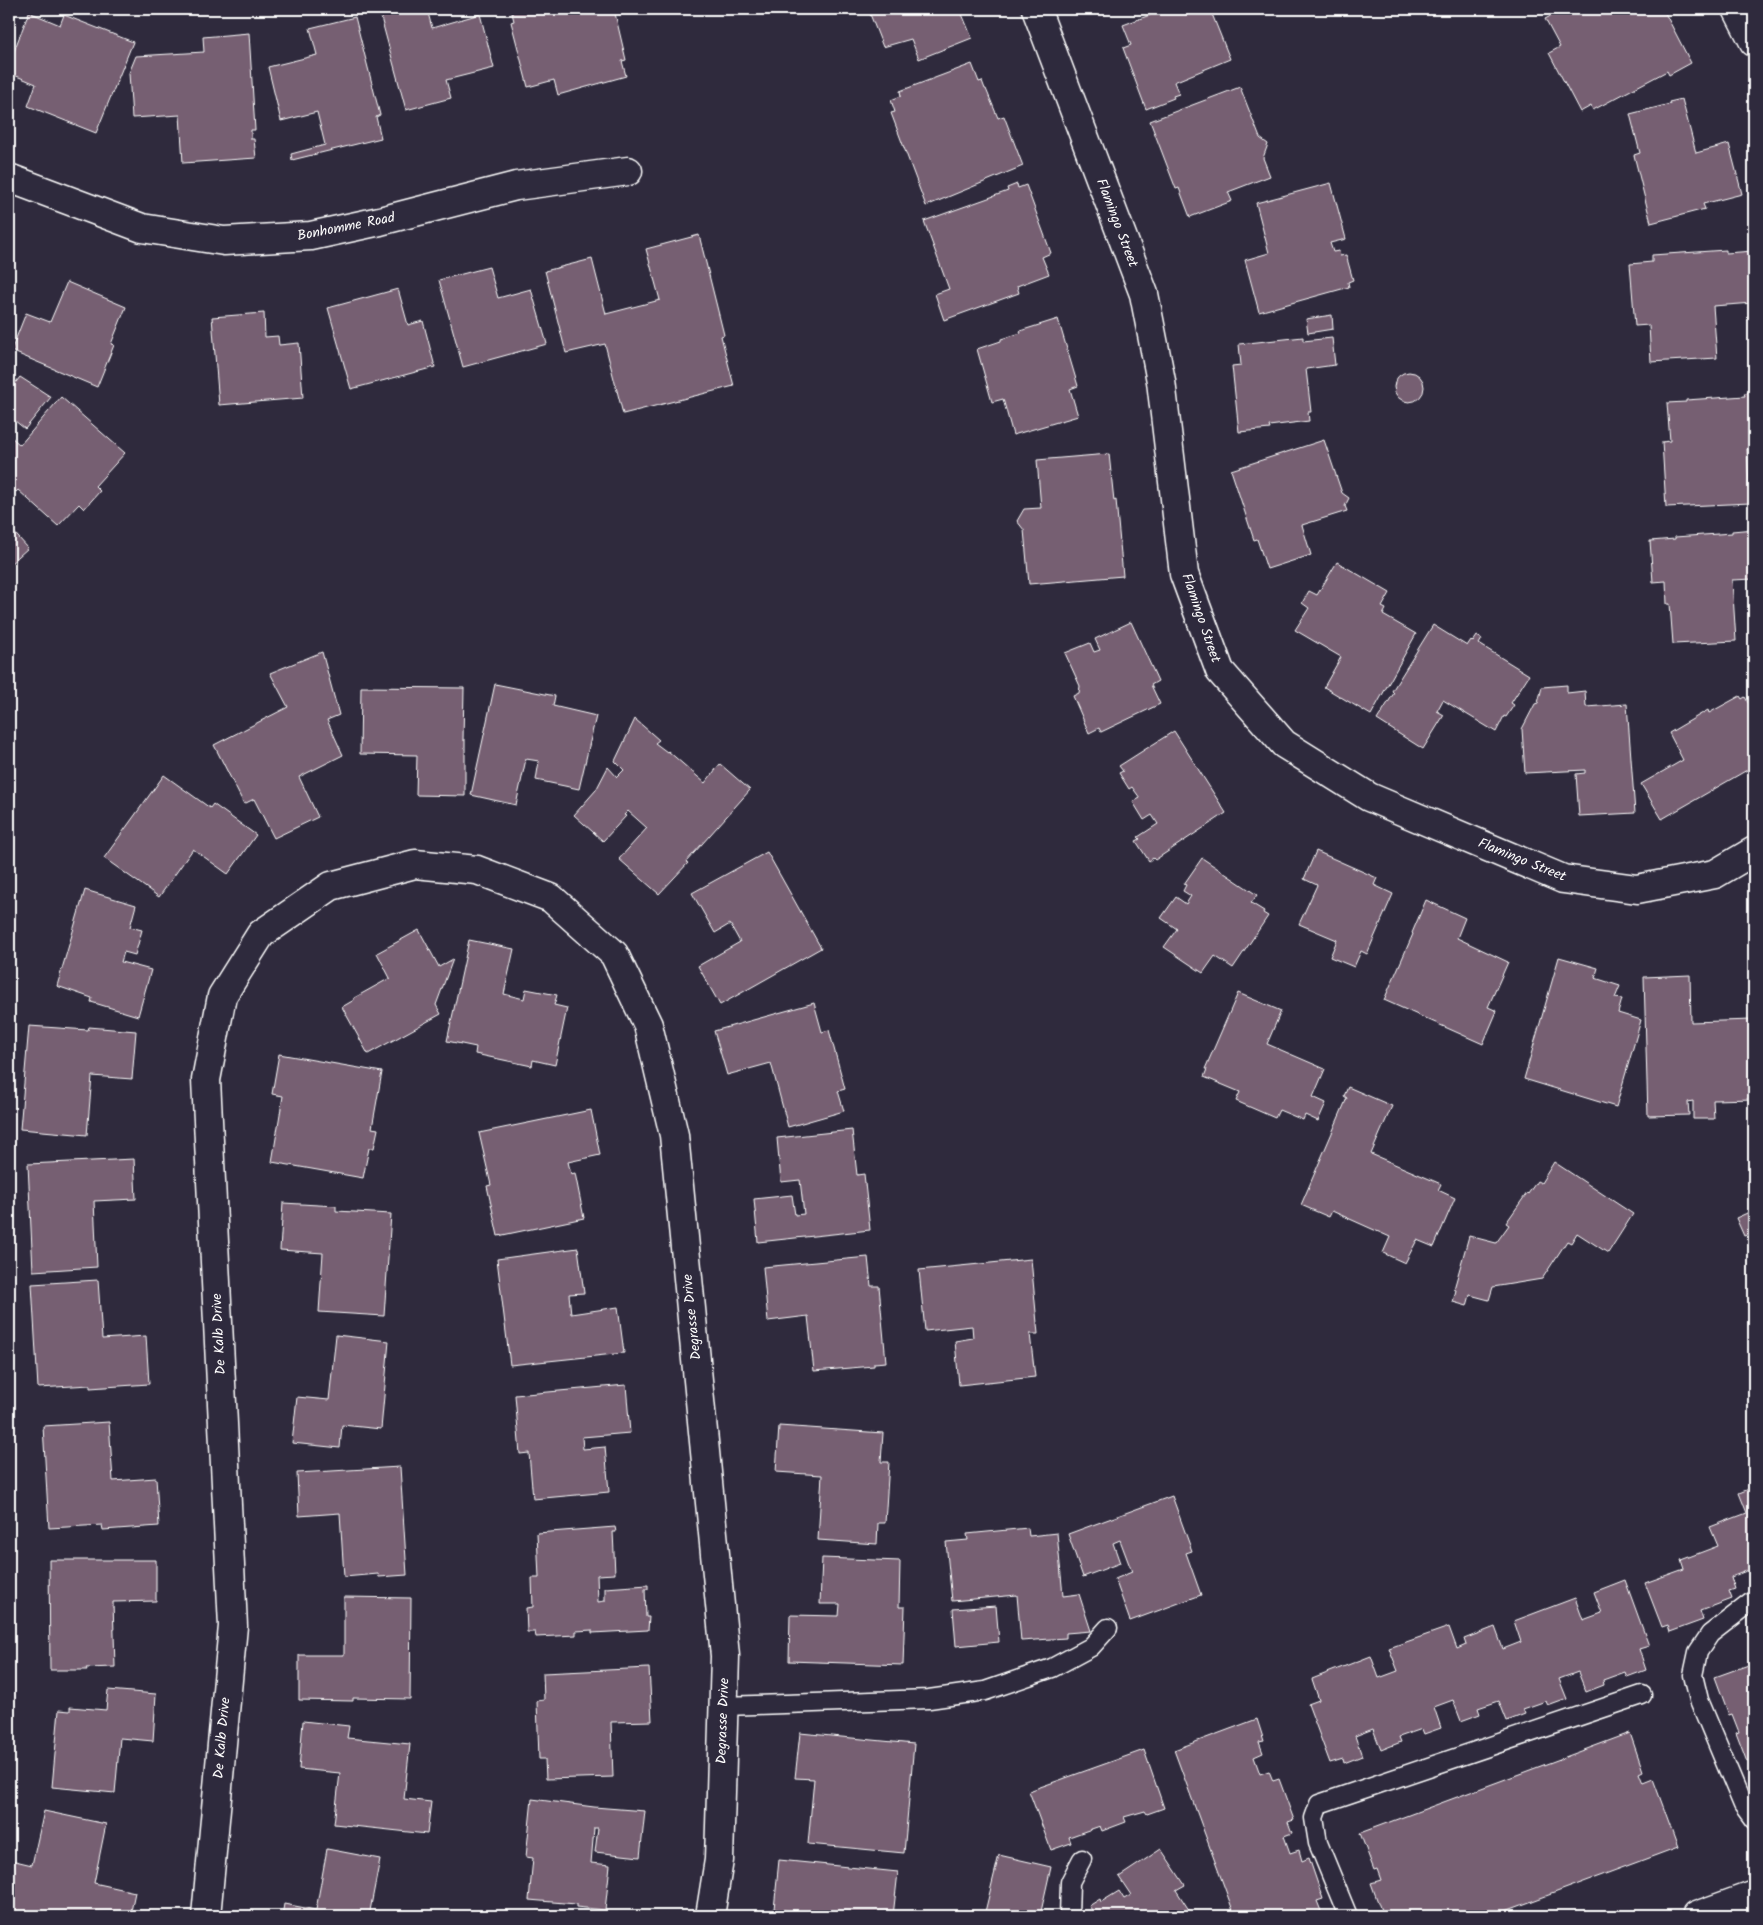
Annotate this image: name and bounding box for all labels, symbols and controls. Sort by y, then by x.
street label: Flamingo Street [1090,175,1144,271]
street label: Bonhomme Road [295,207,398,247]
street label: Flamingo Street [1175,570,1227,666]
street label: Flamingo Street [1475,832,1570,888]
street label: Degrasse Drive [676,1272,707,1361]
street label: De Kalb Drive [206,1292,232,1375]
street label: Degrasse Drive [711,1677,736,1764]
street label: De Kalb Drive [207,1696,237,1779]

